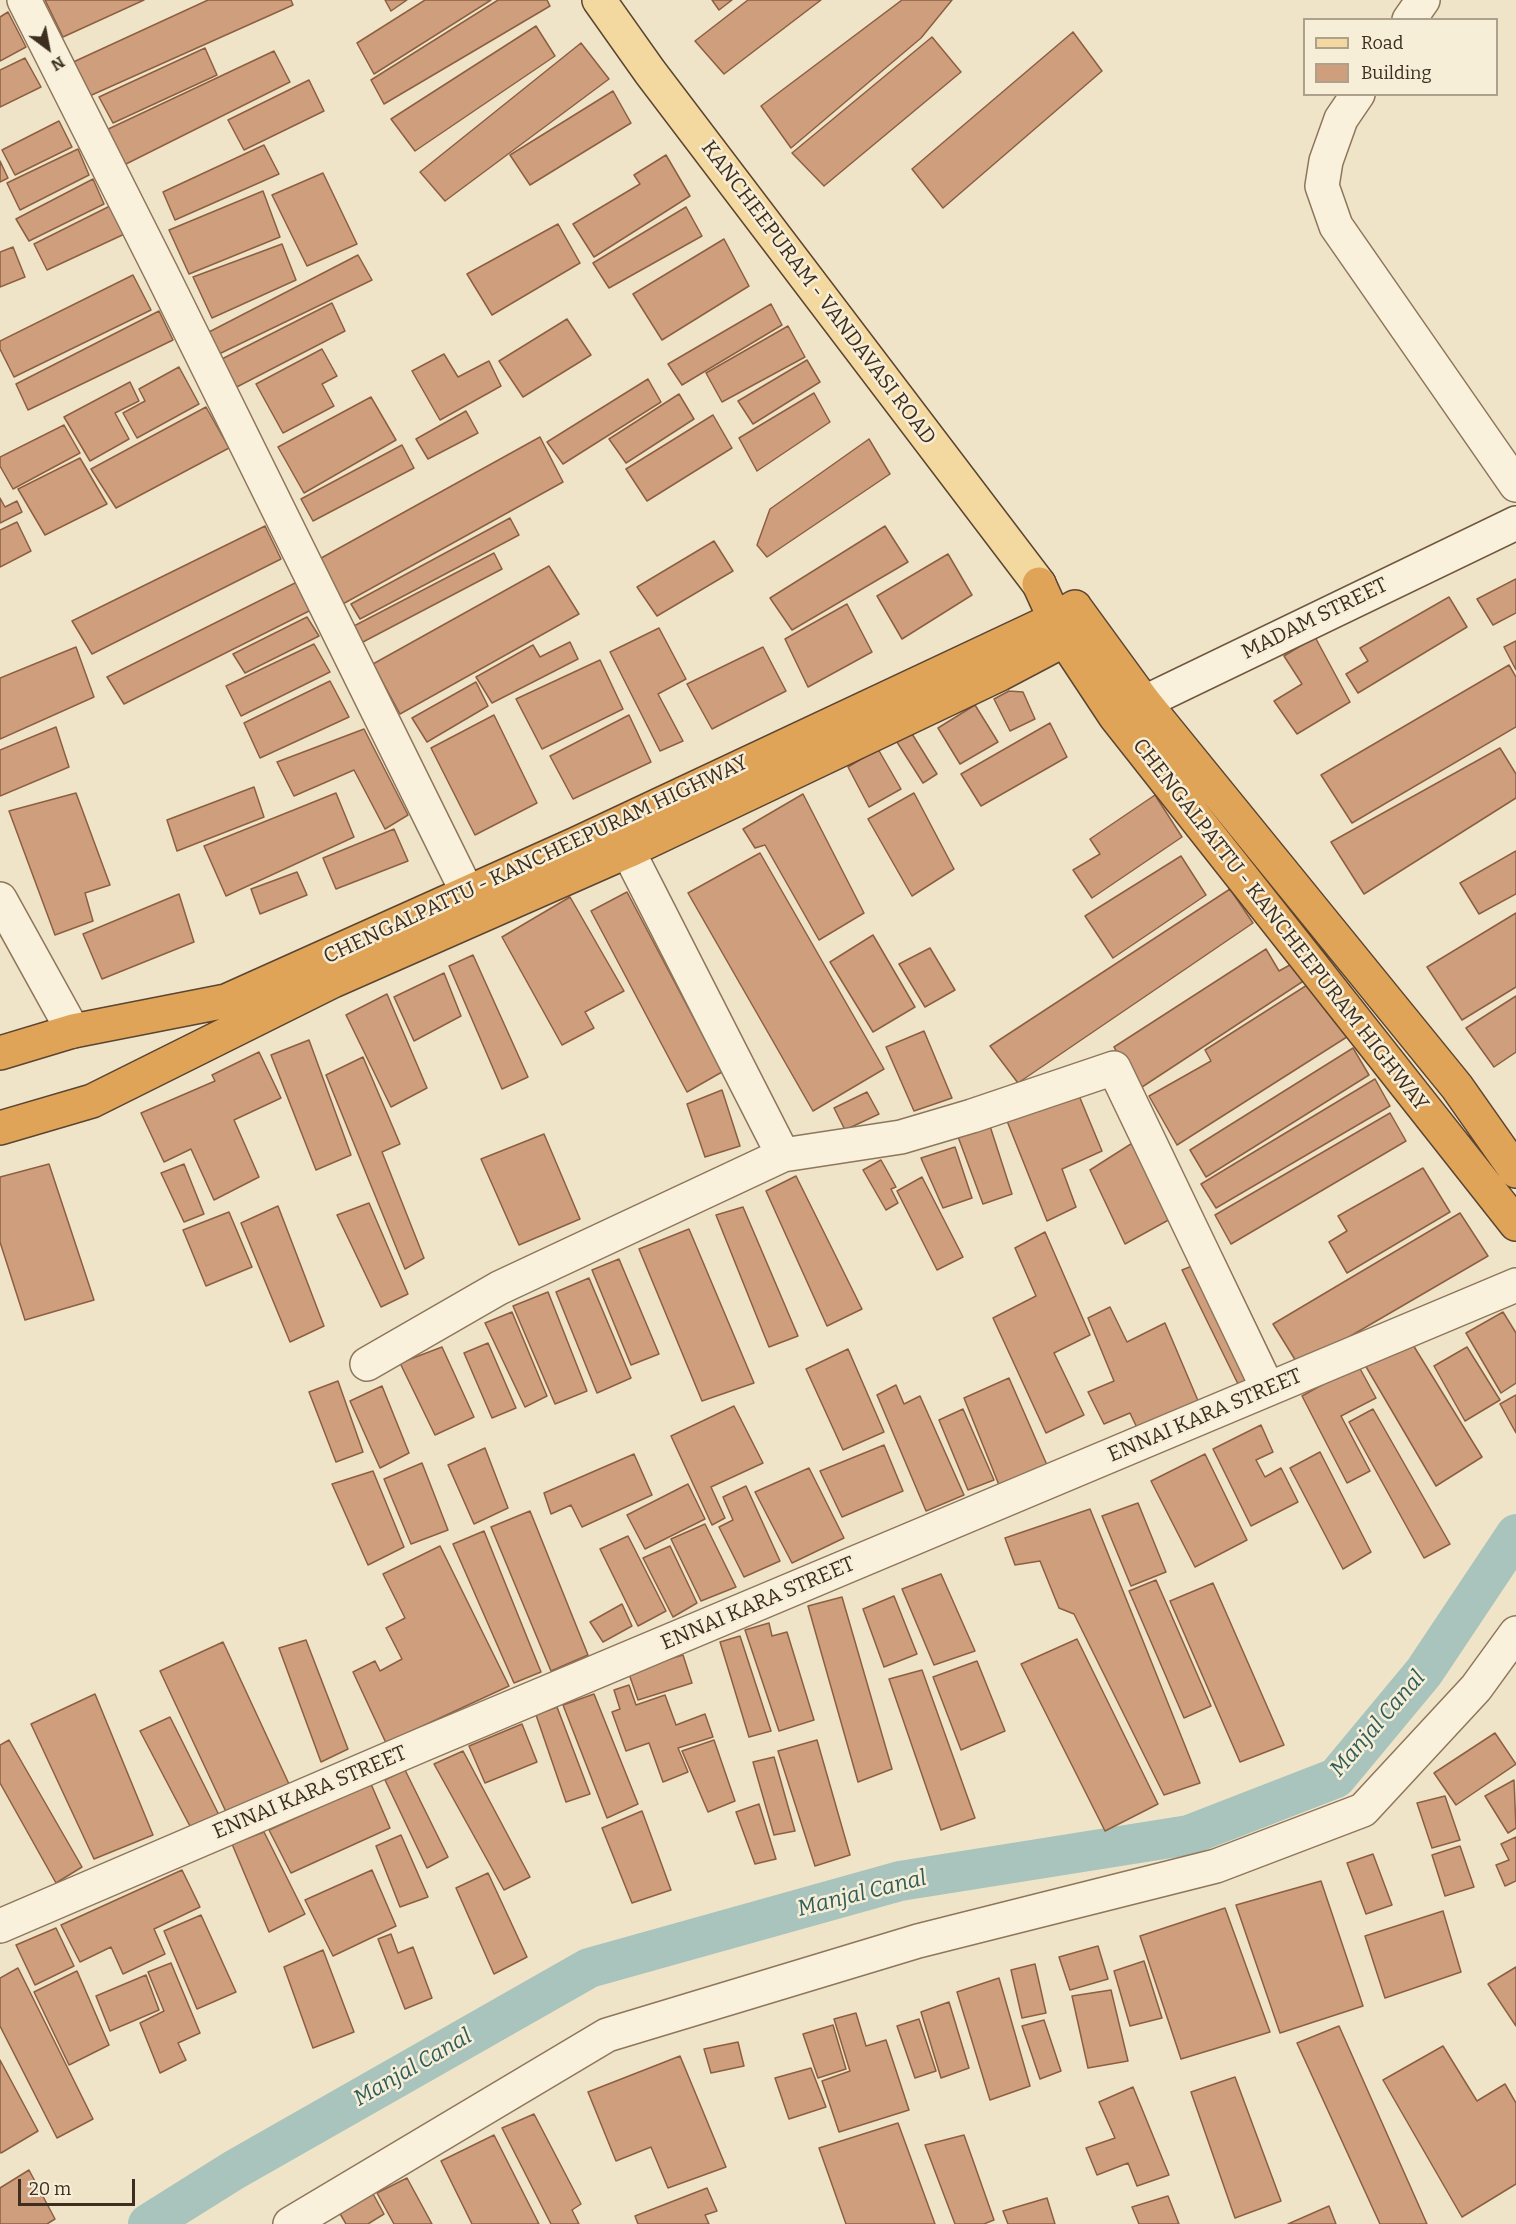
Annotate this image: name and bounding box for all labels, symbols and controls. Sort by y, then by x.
north arrow [18,18,78,78]
legend [1303,18,1498,96]
text: Road [1361,32,1403,54]
text: N [48,52,68,75]
text: Building [1361,62,1432,84]
street label: KANCHEEPURAM - VANDAVASI ROAD [695,136,941,450]
street label: MADAM STREET [1238,573,1392,665]
street label: CHENGALPATTU - KANCHEEPURAM HIGHWAY [1127,734,1433,1116]
street label: CHENGALPATTU - KANCHEEPURAM HIGHWAY [320,750,752,970]
street label: ENNAI KARA STREET [1104,1364,1306,1468]
street label: ENNAI KARA STREET [657,1552,859,1656]
water label: Manjal Canal [1325,1666,1431,1782]
street label: ENNAI KARA STREET [209,1741,411,1845]
water label: Manjal Canal [795,1865,929,1923]
water label: Manjal Canal [349,2024,477,2112]
scale bar [21,2167,138,2205]
text: 20 m [29,2178,71,2200]

